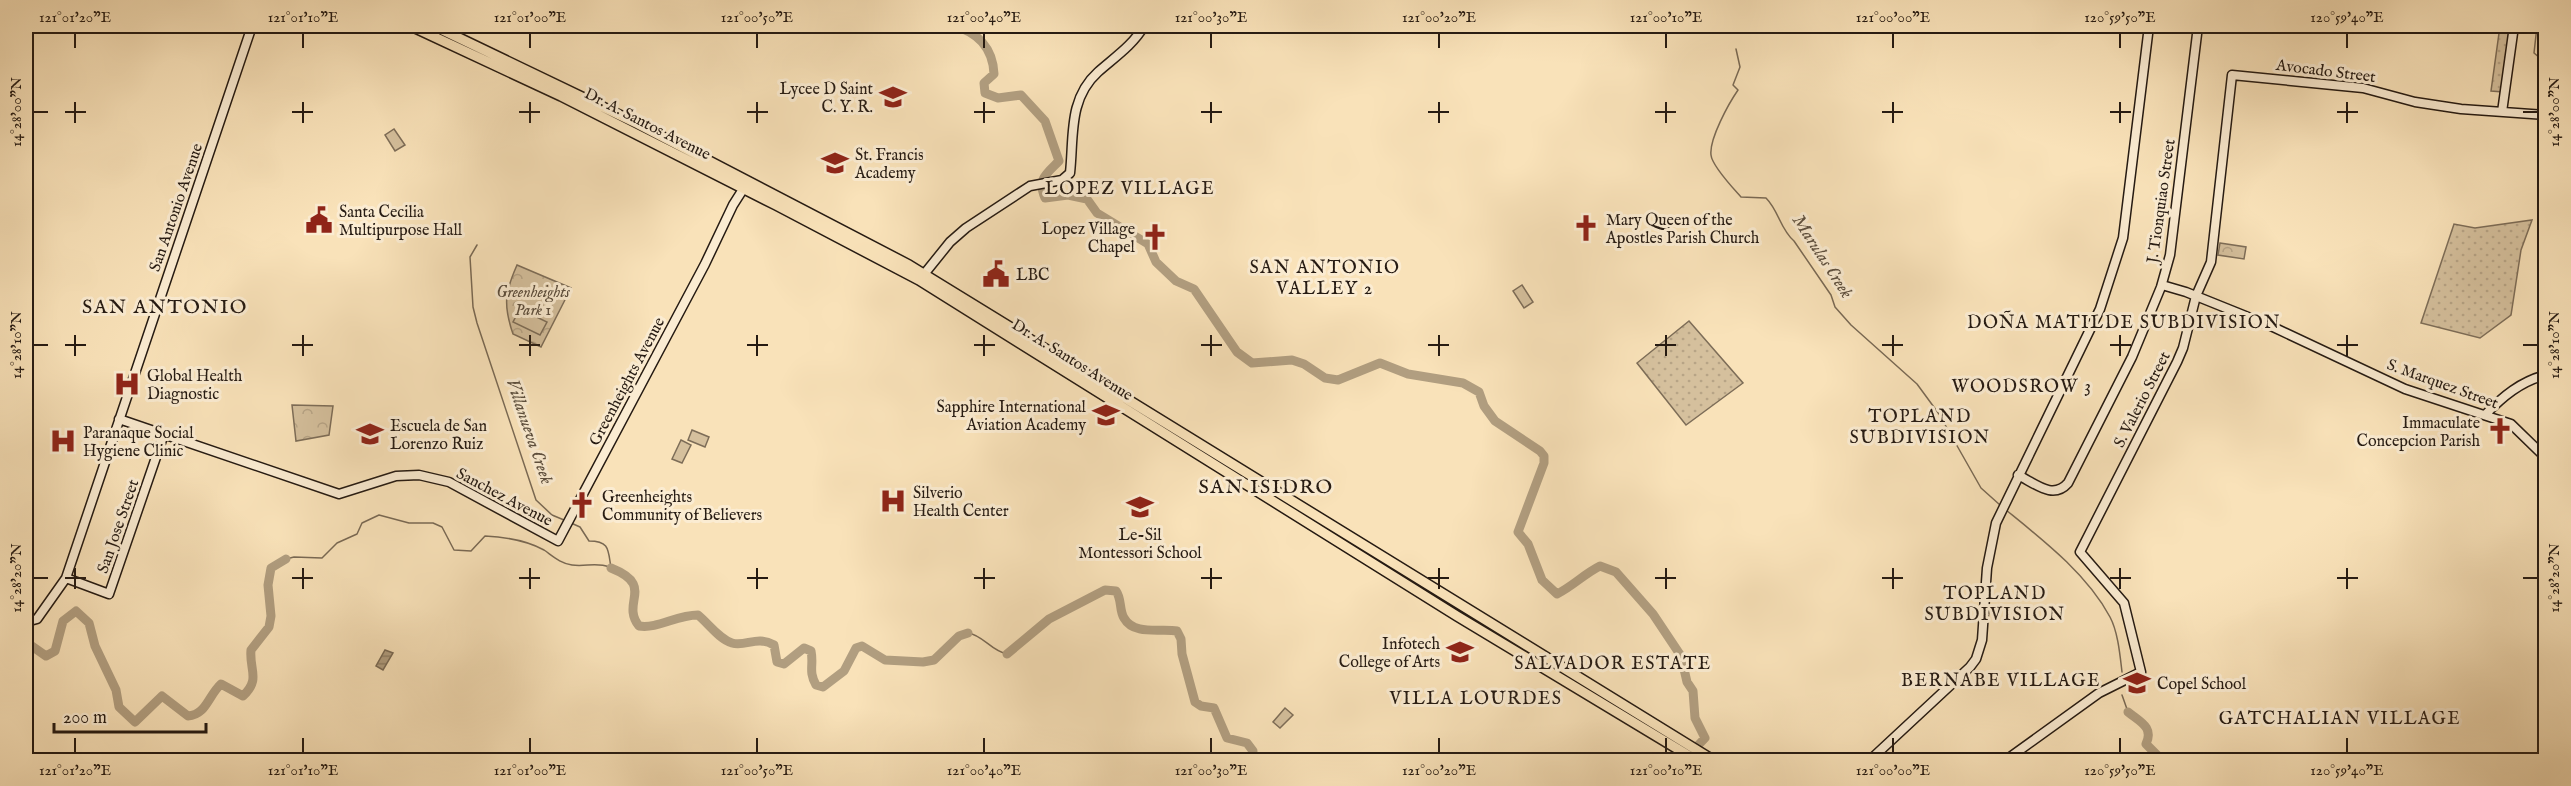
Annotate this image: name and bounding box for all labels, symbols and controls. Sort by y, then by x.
text: 121°01'20"E [39,8,111,27]
text: 121°01'10"E [268,8,338,27]
text: 121°01'00"E [494,8,566,27]
text: 121°00'50"E [721,8,793,27]
text: 121°00'40"E [947,8,1021,27]
text: 121°00'30"E [1175,8,1247,27]
text: 121°00'20"E [1402,8,1476,27]
text: 121°00'10"E [1630,8,1702,27]
text: 121°00'00"E [1856,8,1930,27]
text: 120°59'50"E [2084,8,2156,27]
text: 120°59'40"E [2310,8,2384,27]
street label: Avocado Street [2274,56,2377,88]
text: 14°28'00"N [7,77,26,147]
text: 14°28'00"N [2545,77,2564,147]
place label: Lycee D Saint C. Y. R. [780,80,874,118]
school or university icon: Lycee D Saint C. Y. R. [878,82,908,112]
street label: Dr. A. Santos Avenue [581,84,714,165]
street label: J. Tionquiao Street [2143,137,2181,267]
street label: San Antonio Avenue [146,141,208,274]
place label: St. Francis Academy [854,146,924,184]
school or university icon: St. Francis Academy [820,148,850,178]
district label: LOPEZ VILLAGE [1045,178,1215,201]
place label: Santa Cecilia Multipurpose Hall [339,203,463,241]
public building icon: Santa Cecilia Multipurpose Hall [304,205,334,235]
place label: Mary Queen of the Apostles Parish Church [1605,211,1760,249]
water label: Marulas Creek [1786,211,1857,303]
church icon: Mary Queen of the Apostles Parish Church [1571,213,1601,243]
place label: Lopez Village Chapel [1041,220,1136,258]
church icon: Lopez Village Chapel [1140,222,1170,252]
district label: SAN ANTONIO VALLEY 2 [1250,257,1400,301]
public building icon: LBC [981,259,1011,289]
place label: LBC [1016,266,1049,286]
park label: Greenheights Park 1 [496,283,570,321]
district label: SAN ANTONIO [82,295,248,320]
district label: DOÑA MATILDE SUBDIVISION [1967,310,2281,335]
text: 14°28'10"N [7,311,26,379]
text: 14°28'10"N [2545,311,2564,379]
street label: Greenheights Avenue [585,314,670,450]
street label: Dr. A. Santos Avenue [1008,315,1136,406]
street label: S. Valerio Street [2110,348,2176,451]
street label: S. Marquez Street [2384,355,2501,414]
place label: Global Health Diagnostic [147,367,243,405]
hospital icon: Global Health Diagnostic [112,369,142,399]
water label: Villanueva Creek [500,376,557,487]
district label: WOODSROW 3 [1951,376,2093,399]
place label: Sapphire International Aviation Academy [937,398,1087,436]
school or university icon: Sapphire International Aviation Academy [1091,400,1121,430]
district label: TOPLAND SUBDIVISION [1849,406,1991,450]
place label: Immaculate Concepcion Parish [2357,414,2480,452]
church icon: Immaculate Concepcion Parish [2485,416,2515,446]
place label: Escuela de San Lorenzo Ruiz [390,417,487,455]
school or university icon: Escuela de San Lorenzo Ruiz [355,419,385,449]
place label: Paranaque Social Hygiene Clinic [83,424,194,462]
hospital icon: Paranaque Social Hygiene Clinic [48,426,78,456]
street label: Sanchez Avenue [453,464,556,532]
district label: SAN ISIDRO [1198,475,1334,500]
street label: San Jose Street [93,477,144,576]
place label: Silverio Health Center [913,484,1009,522]
hospital icon: Silverio Health Center [878,486,908,516]
place label: Greenheights Community of Believers [602,488,763,526]
church icon: Greenheights Community of Believers [567,490,597,520]
school or university icon: Le-Sil Montessori School [1125,492,1155,522]
place label: Le-Sil Montessori School [1078,526,1202,564]
text: 14°28'20"N [7,543,26,613]
text: 14°28'20"N [2545,543,2564,613]
district label: TOPLAND SUBDIVISION [1924,583,2066,627]
place label: Infotech College of Arts [1339,635,1440,673]
school or university icon: Infotech College of Arts [1445,637,1475,667]
district label: SALVADOR ESTATE [1514,653,1712,676]
school or university icon: Copel School [2122,668,2152,698]
district label: BERNABE VILLAGE [1901,670,2101,693]
place label: Copel School [2157,675,2247,695]
district label: VILLA LOURDES [1388,688,1563,711]
scale bar [54,696,206,734]
text: 200 m [63,707,107,730]
district label: GATCHALIAN VILLAGE [2219,708,2461,731]
text: 121°01'20"E [39,761,111,780]
text: 121°01'10"E [268,761,338,780]
text: 121°01'00"E [494,761,566,780]
text: 121°00'50"E [721,761,793,780]
text: 121°00'40"E [947,761,1021,780]
text: 121°00'30"E [1175,761,1247,780]
text: 121°00'20"E [1402,761,1476,780]
text: 121°00'10"E [1630,761,1702,780]
text: 121°00'00"E [1856,761,1930,780]
text: 120°59'50"E [2084,761,2156,780]
text: 120°59'40"E [2310,761,2384,780]

